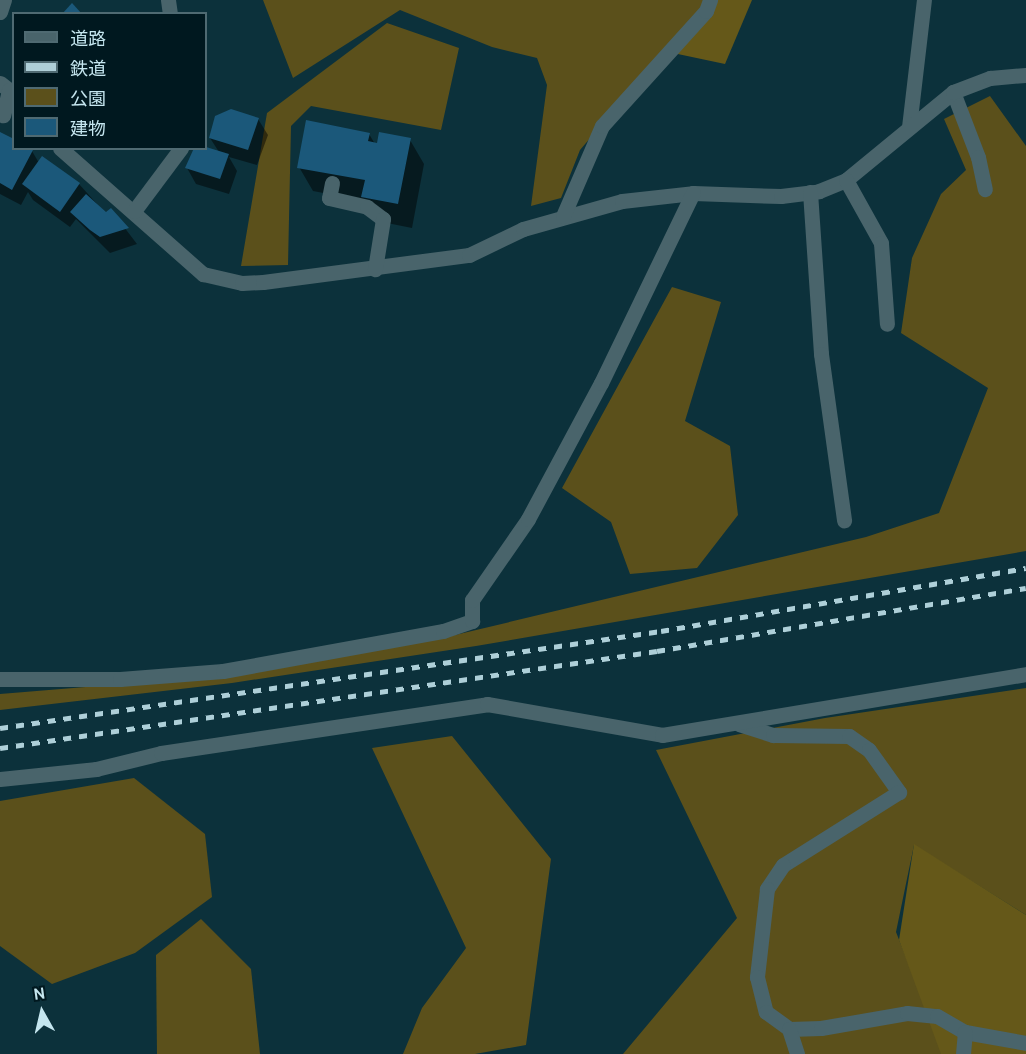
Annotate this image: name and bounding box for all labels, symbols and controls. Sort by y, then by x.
legend [12,12,207,150]
text: 道路 [70,28,106,50]
text: 鉄道 [70,58,106,80]
text: 公園 [70,88,106,110]
text: 建物 [70,118,106,140]
north arrow [12,982,72,1042]
text: N [33,983,46,1004]

